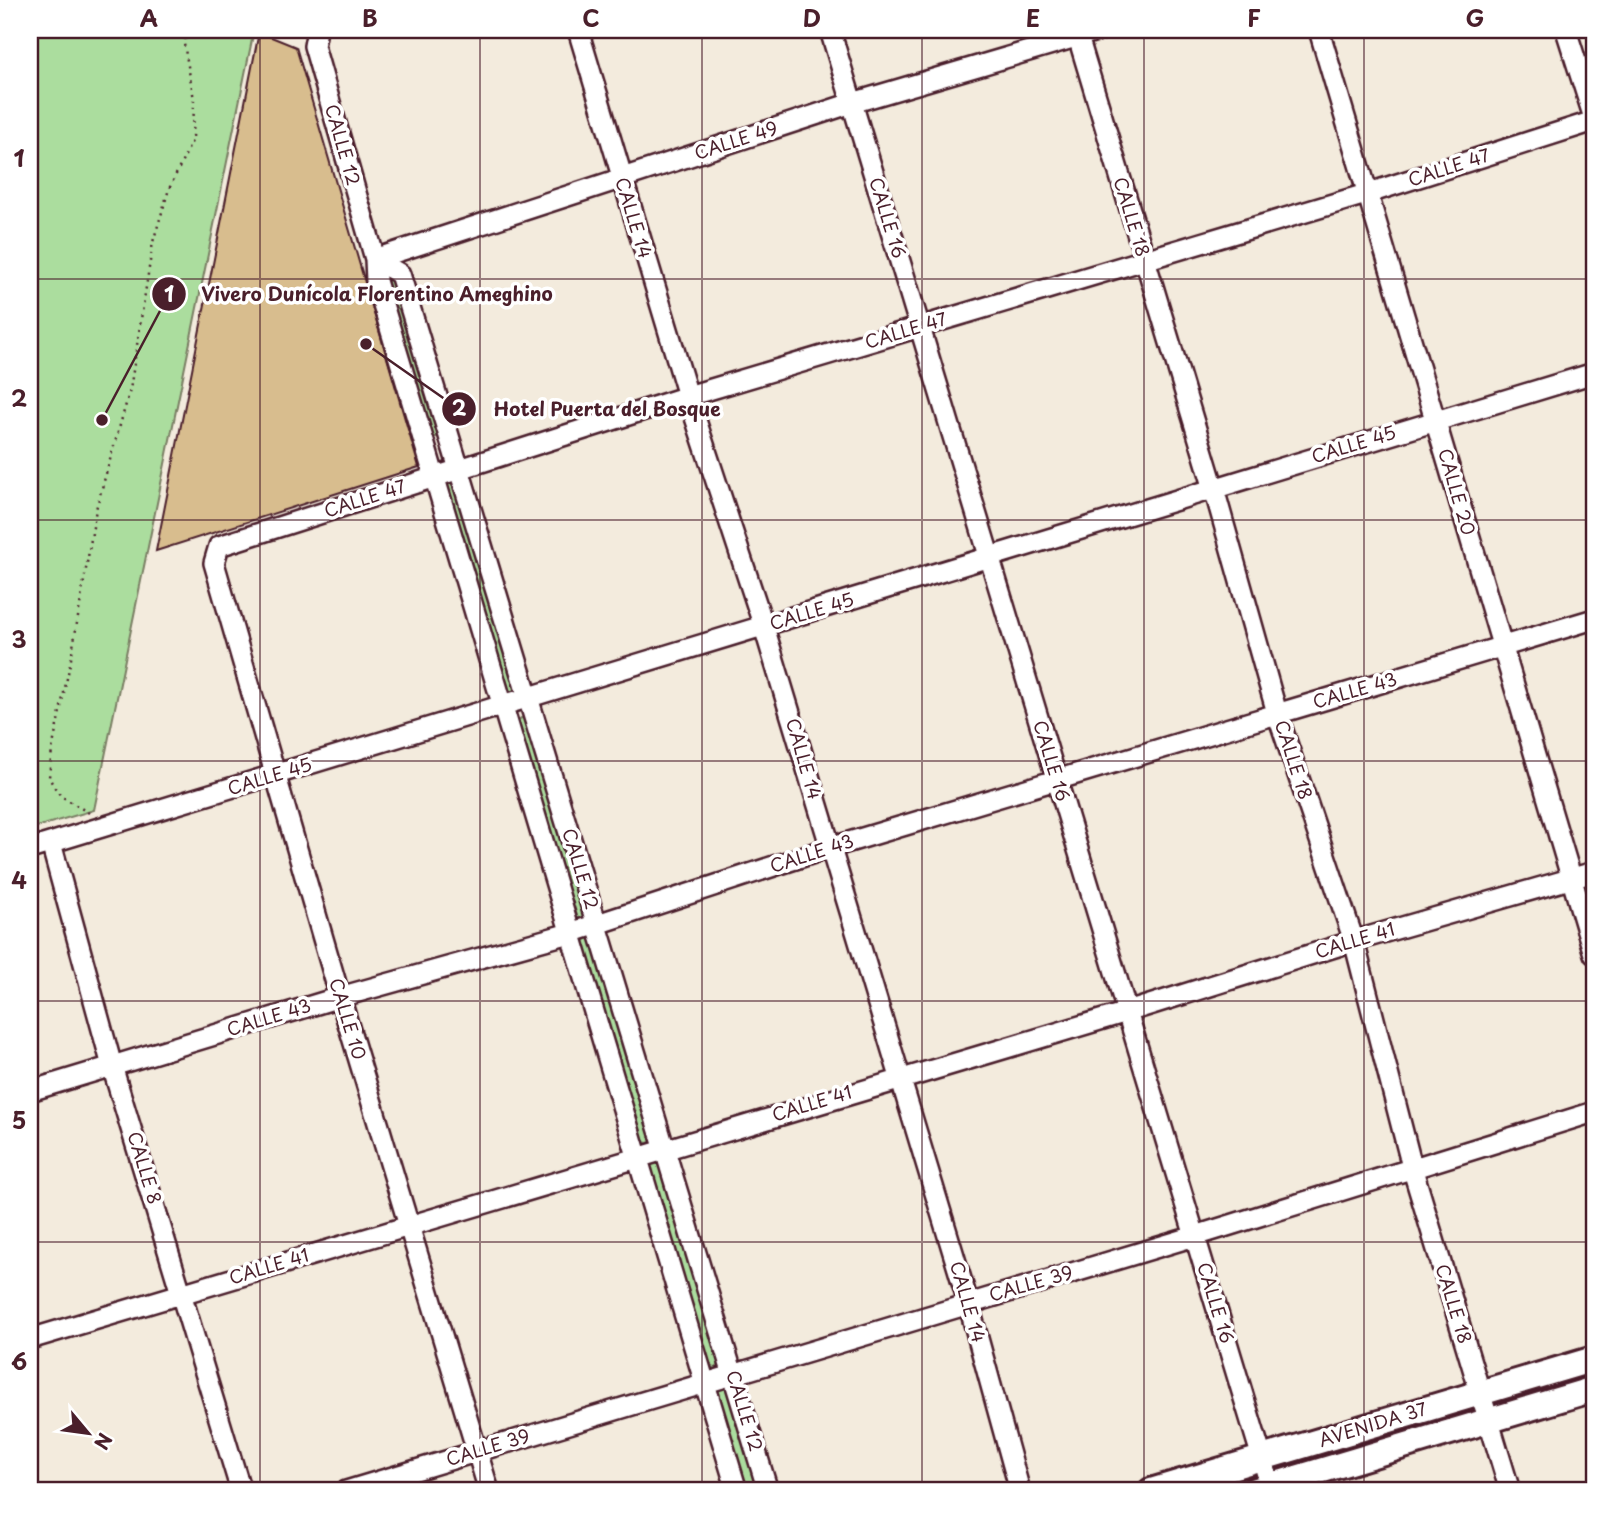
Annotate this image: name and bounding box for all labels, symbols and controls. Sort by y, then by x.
text: A [140,0,158,35]
text: B [362,0,378,35]
text: C [582,0,600,35]
text: D [803,0,821,35]
text: E [1026,0,1040,35]
text: F [1247,0,1261,35]
text: G [1466,0,1484,35]
street label: CALLE 12 [319,101,368,189]
street label: CALLE 49 [690,113,781,166]
text: 1 [14,140,25,175]
street label: CALLE 47 [1404,141,1493,192]
street label: CALLE 18 [1108,173,1157,260]
street label: CALLE 14 [609,174,660,261]
street label: CALLE 16 [863,174,914,261]
callout: Vivero Dunícola Florentino Ameghino [152,274,568,314]
text: 1 [164,277,174,309]
text: Vivero Dunícola Florentino Ameghino [201,279,553,307]
street label: CALLE 47 [861,304,950,355]
text: 2 [11,380,27,415]
callout: Hotel Puerta del Bosque [442,389,737,429]
text: 2 [452,391,467,423]
text: Hotel Puerta del Bosque [493,394,721,422]
street label: CALLE 45 [1308,418,1399,469]
street label: CALLE 20 [1432,445,1483,538]
street label: CALLE 47 [320,472,409,523]
street label: CALLE 45 [766,585,857,636]
text: 3 [11,621,27,656]
street label: CALLE 43 [1309,665,1400,714]
street label: CALLE 14 [780,715,829,802]
street label: CALLE 18 [1269,716,1320,803]
street label: CALLE 16 [1027,717,1078,804]
street label: CALLE 45 [224,750,315,801]
street label: CALLE 12 [556,825,607,912]
street label: CALLE 43 [766,826,857,879]
text: 4 [11,862,27,897]
street label: CALLE 41 [1311,915,1398,965]
street label: CALLE 10 [323,974,374,1063]
street label: CALLE 43 [223,991,314,1042]
street label: CALLE 41 [768,1078,855,1128]
text: 5 [12,1102,26,1137]
street label: CALLE 8 [122,1128,169,1207]
street label: CALLE 41 [225,1241,312,1291]
street label: CALLE 14 [944,1258,993,1345]
street label: CALLE 39 [985,1258,1076,1307]
street label: CALLE 16 [1191,1259,1242,1346]
street label: CALLE 18 [1430,1260,1479,1347]
text: 6 [11,1343,27,1378]
street label: CALLE 12 [720,1367,771,1454]
street label: AVENIDA 37 [1315,1394,1430,1453]
north arrow [52,1398,122,1468]
street label: CALLE 39 [442,1421,533,1472]
text: N [88,1428,120,1455]

